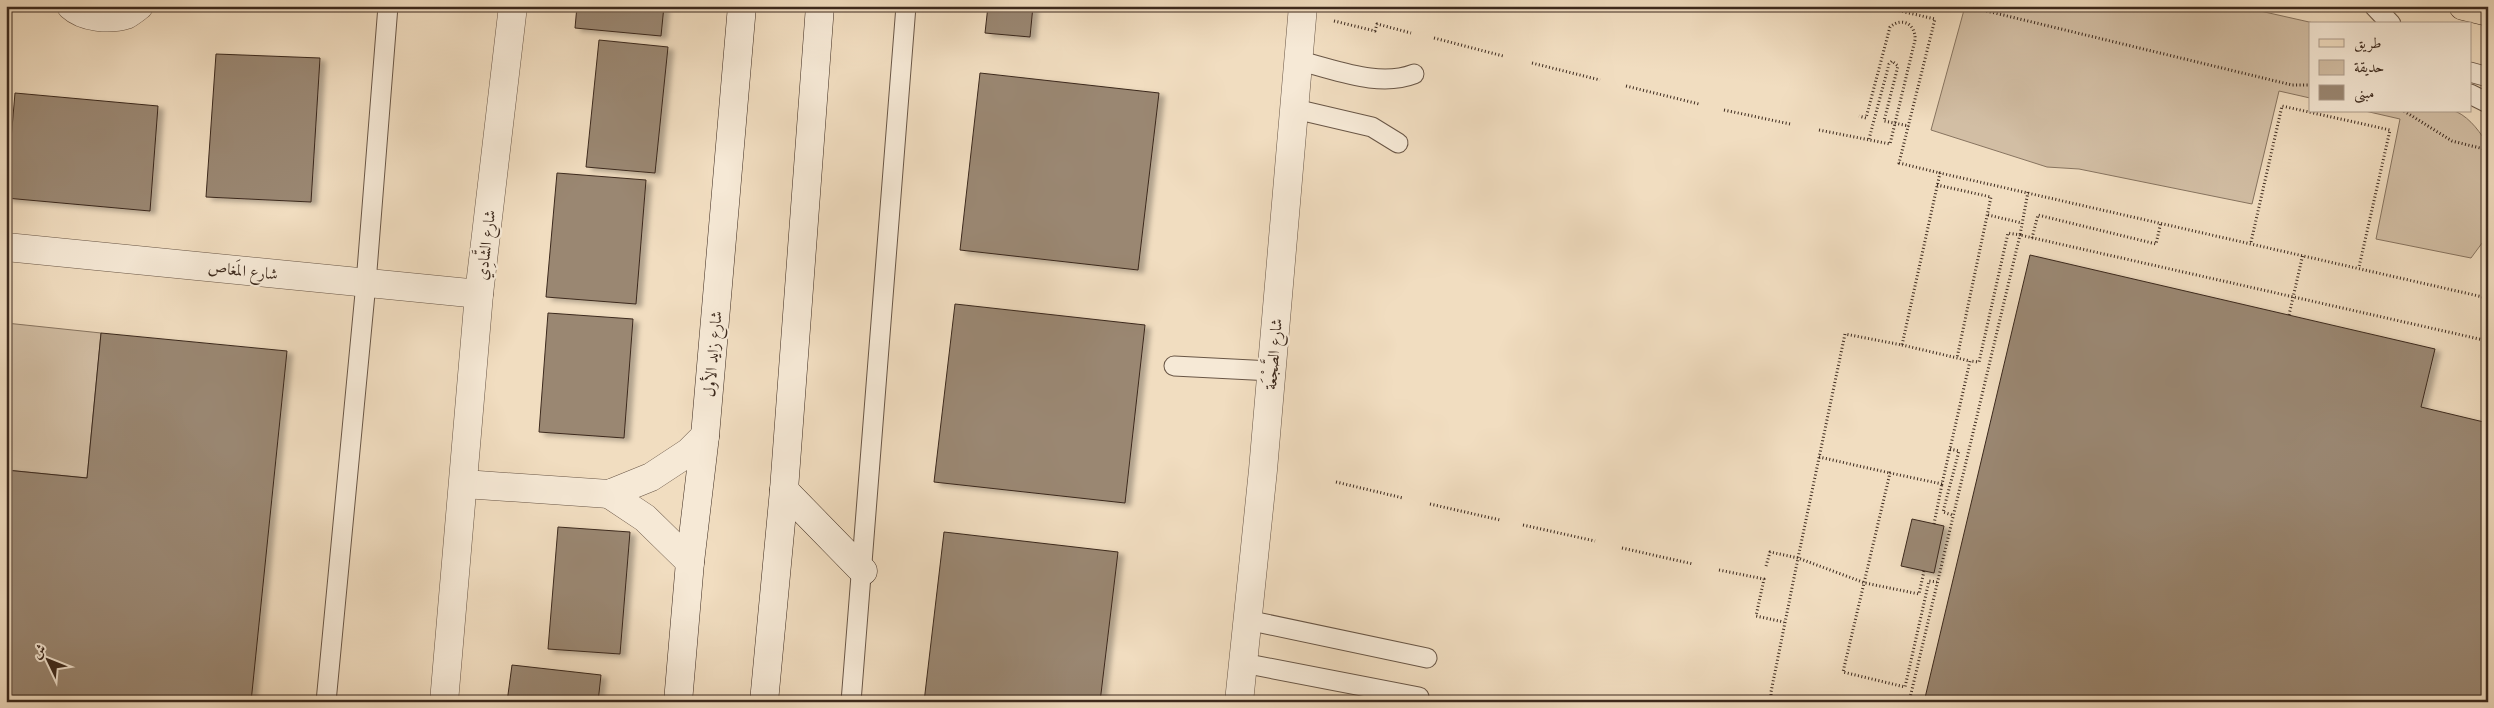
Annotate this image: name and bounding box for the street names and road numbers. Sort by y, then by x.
street label: شارع الشَّادِي [468,208,503,282]
street label: شارع المَغاص [207,255,279,288]
street label: شارع زايد الأول [697,310,730,398]
street label: شارع الصَّجْعَة [1257,317,1290,391]

